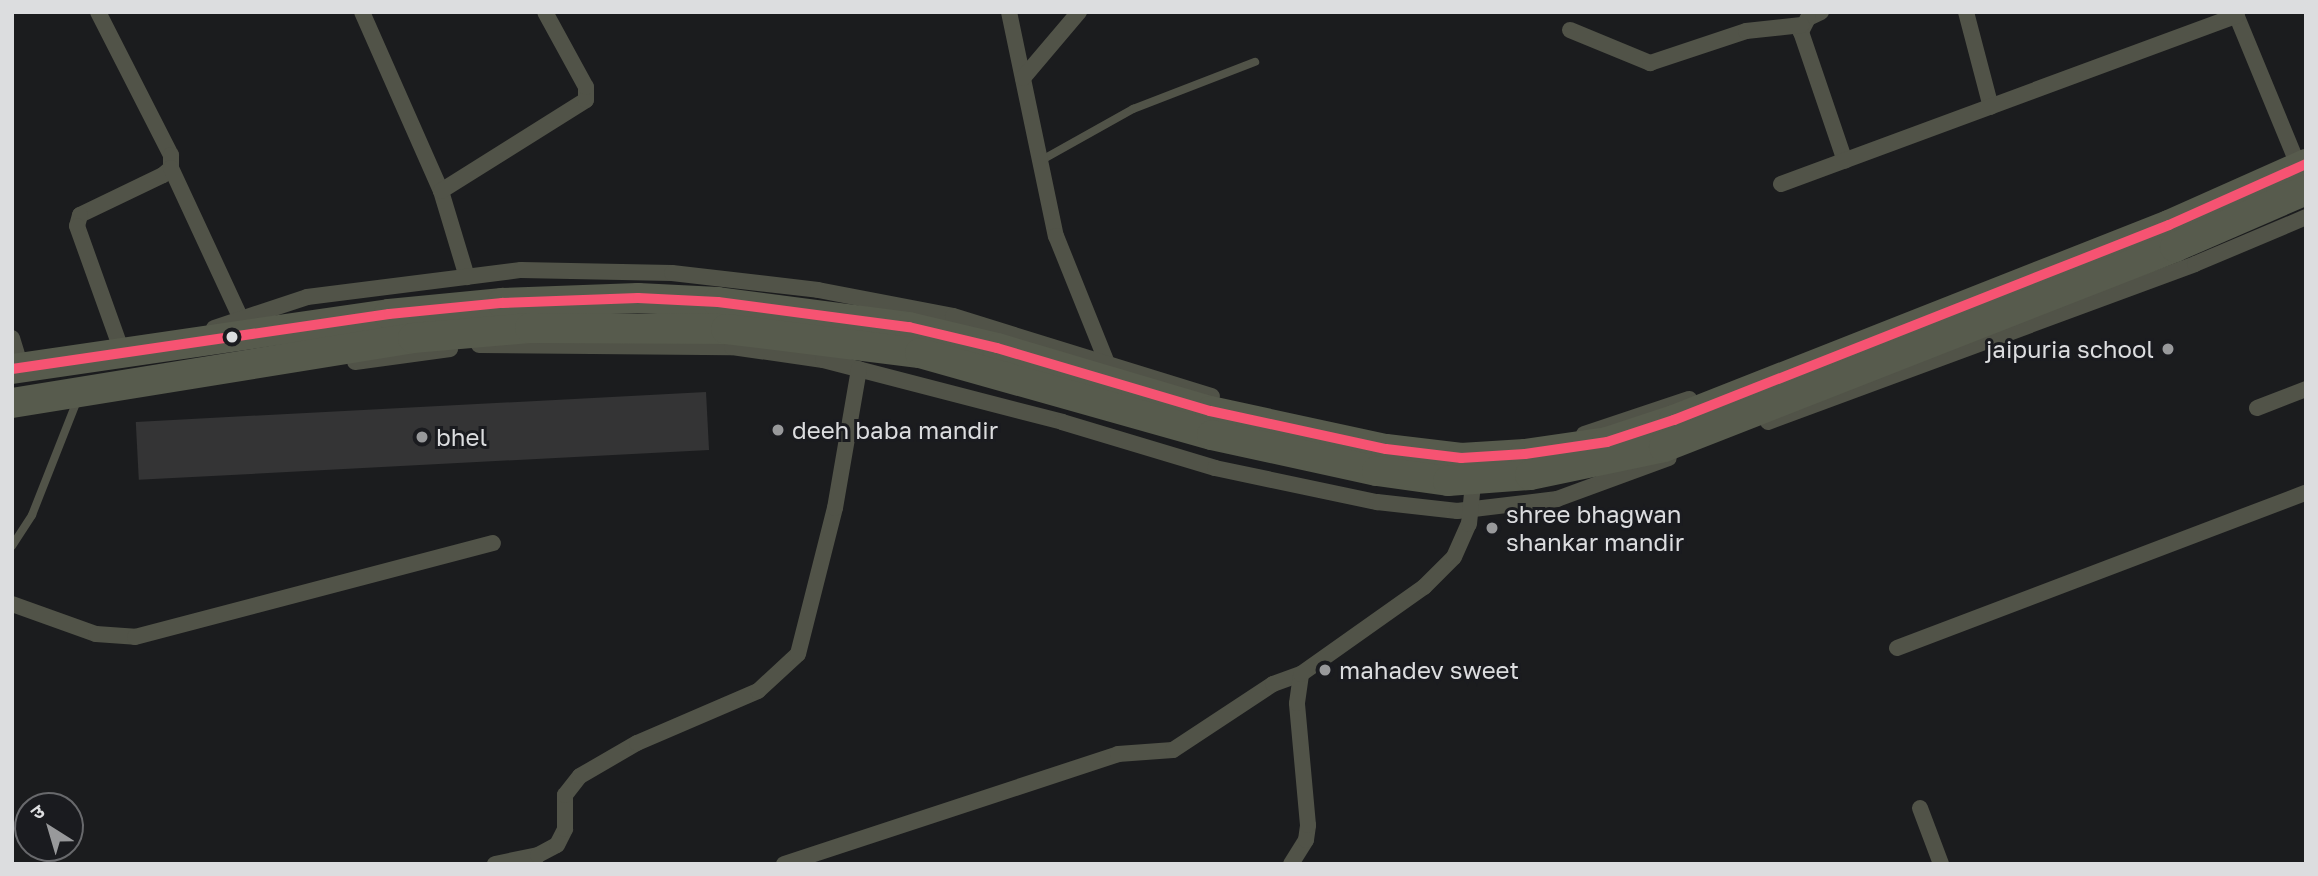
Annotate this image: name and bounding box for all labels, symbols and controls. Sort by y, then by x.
unlabelled marker [225,330,239,344]
place label: jaipuria school [1986,335,2154,363]
marker: jaipuria school [2160,341,2176,357]
place label: deeh baba mandir [792,416,998,444]
marker: deeh baba mandir [770,422,786,438]
place label: bhel [436,423,487,451]
marker: bhel [414,429,430,445]
place label: shree bhagwan shankar mandir [1506,500,1684,556]
marker: shree bhagwan shankar mandir [1484,520,1500,536]
place label: mahadev sweet [1339,656,1519,684]
marker: mahadev sweet [1317,662,1333,678]
north arrow [14,792,84,862]
text: उ [26,799,49,824]

